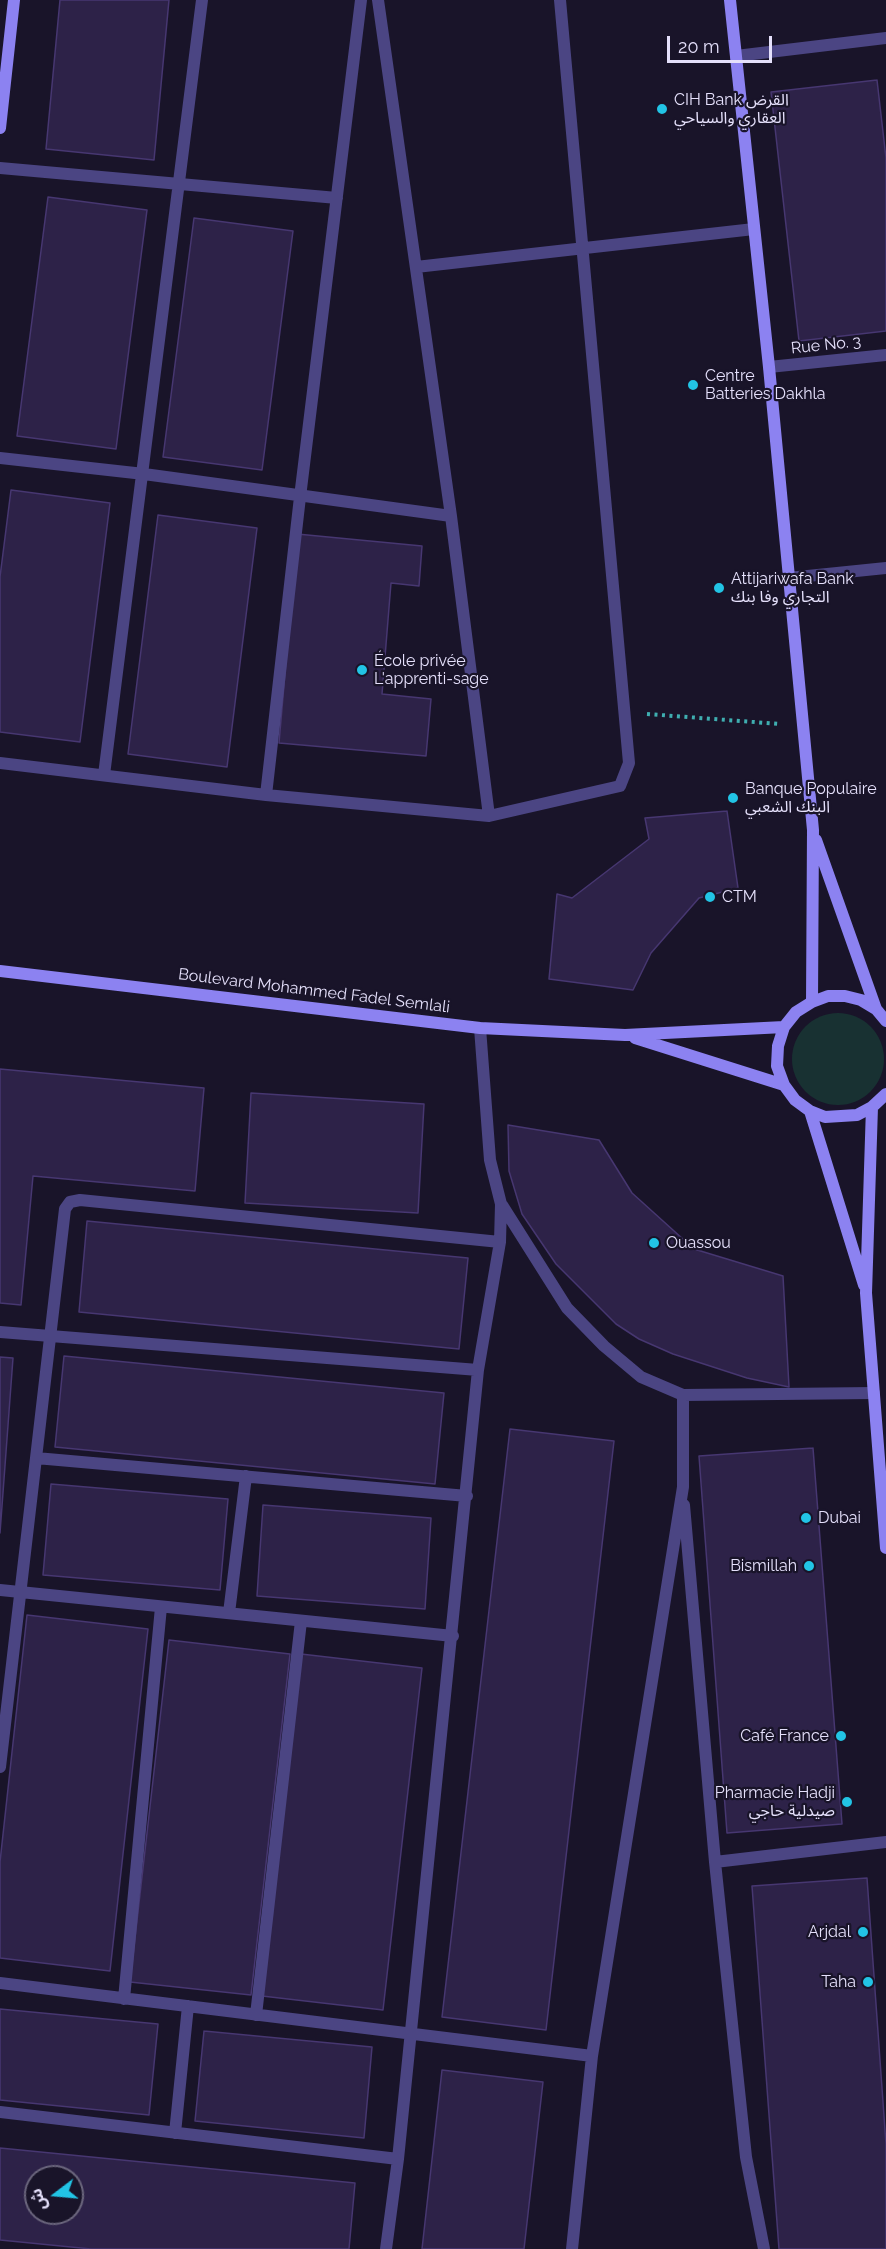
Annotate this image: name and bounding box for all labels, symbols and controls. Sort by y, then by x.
scale bar [670,24,775,62]
text: 20 m [678,36,720,57]
place label: CIH Bank القرض العقاري والسياحي [674,90,789,128]
marker: CIH Bank القرض العقاري والسياحي [655,102,669,116]
street label: Rue No. 3 [790,332,862,358]
place label: Centre Batteries Dakhla [705,366,826,404]
marker: Centre Batteries Dakhla [686,378,700,392]
place label: Attijariwafa Bank التجاري وفا بنك [731,569,854,607]
marker: Attijariwafa Bank التجاري وفا بنك [712,581,726,595]
place label: École privée L'apprenti-sage [374,651,489,689]
marker: École privée L'apprenti-sage [355,663,369,677]
place label: Banque Populaire البنك الشعبي [745,779,877,817]
marker: Banque Populaire البنك الشعبي [726,791,740,805]
place label: CTM [722,887,757,907]
marker: CTM [703,890,717,904]
street label: Boulevard Mohammed Fadel Semlali [177,965,451,1017]
place label: Ouassou [666,1233,731,1253]
marker: Ouassou [647,1236,661,1250]
place label: Dubai [818,1508,861,1528]
marker: Dubai [799,1511,813,1525]
place label: Bismillah [730,1556,797,1576]
marker: Bismillah [802,1559,816,1573]
place label: Café France [740,1726,829,1746]
marker: Café France [834,1729,848,1743]
place label: Pharmacie Hadji صيدلية حاجي [715,1783,835,1821]
marker: Pharmacie Hadji صيدلية حاجي [840,1795,854,1809]
place label: Arjdal [808,1922,851,1942]
marker: Arjdal [856,1925,870,1939]
place label: Taha [821,1972,856,1992]
marker: Taha [861,1975,875,1989]
north arrow [24,2165,84,2225]
text: ش [26,2186,50,2213]

